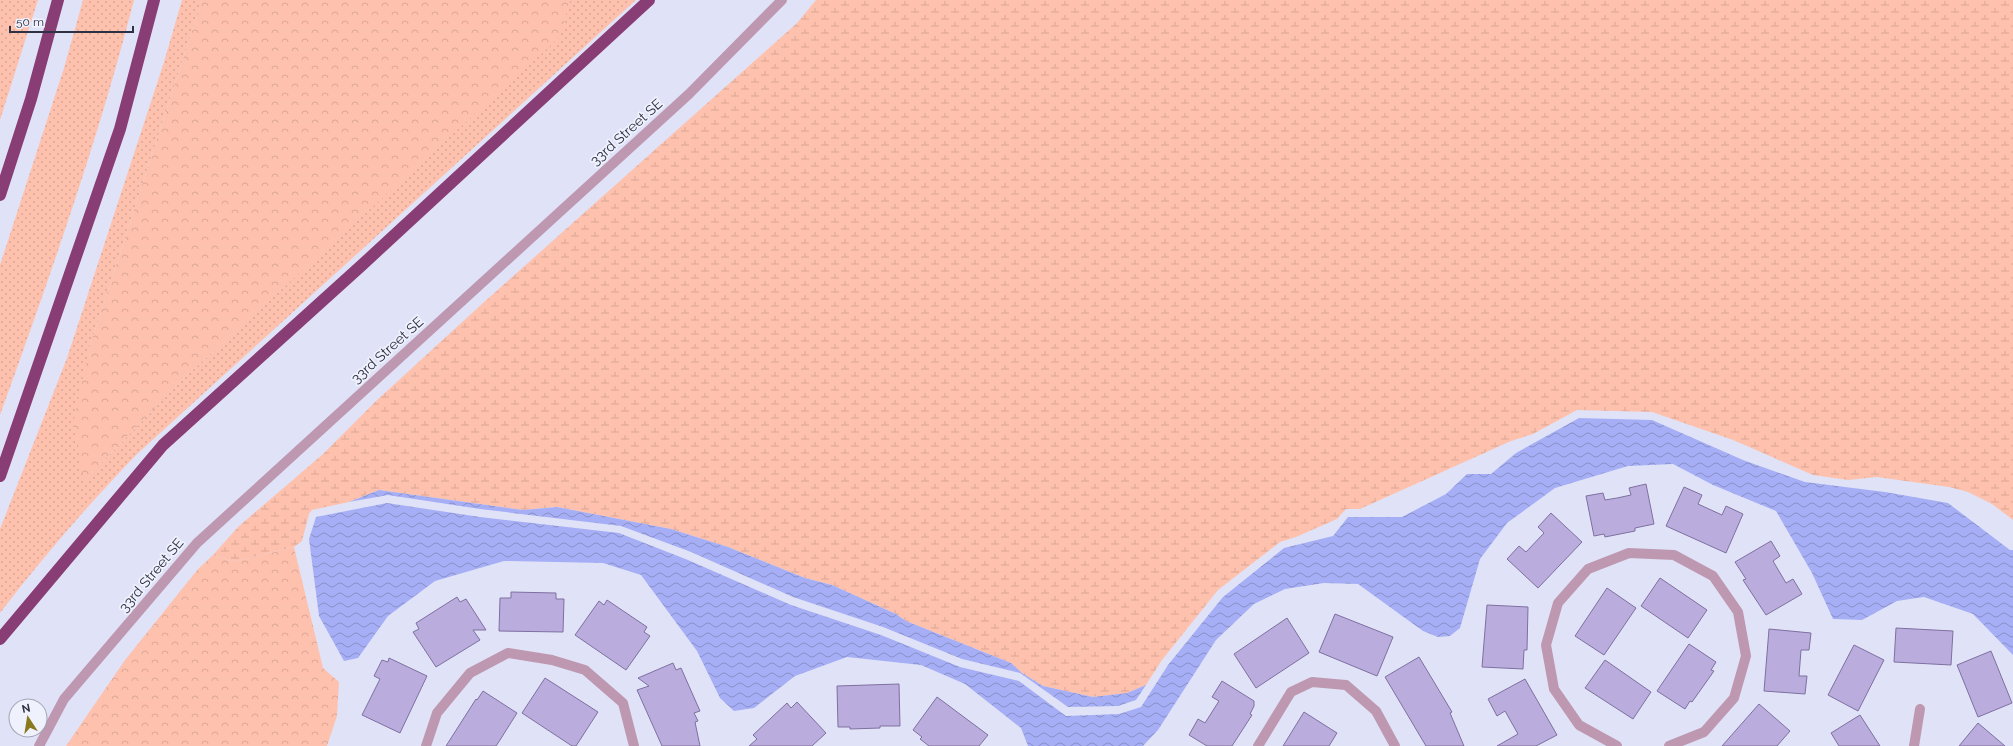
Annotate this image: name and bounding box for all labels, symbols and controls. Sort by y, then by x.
scale bar [10,8,133,34]
text: 50 m [16,15,44,29]
street label: 33rd Street SE [587,95,665,169]
street label: 33rd Street SE [348,313,426,387]
street label: 33rd Street SE [116,535,186,615]
north arrow [8,698,48,738]
text: N [21,701,31,716]

